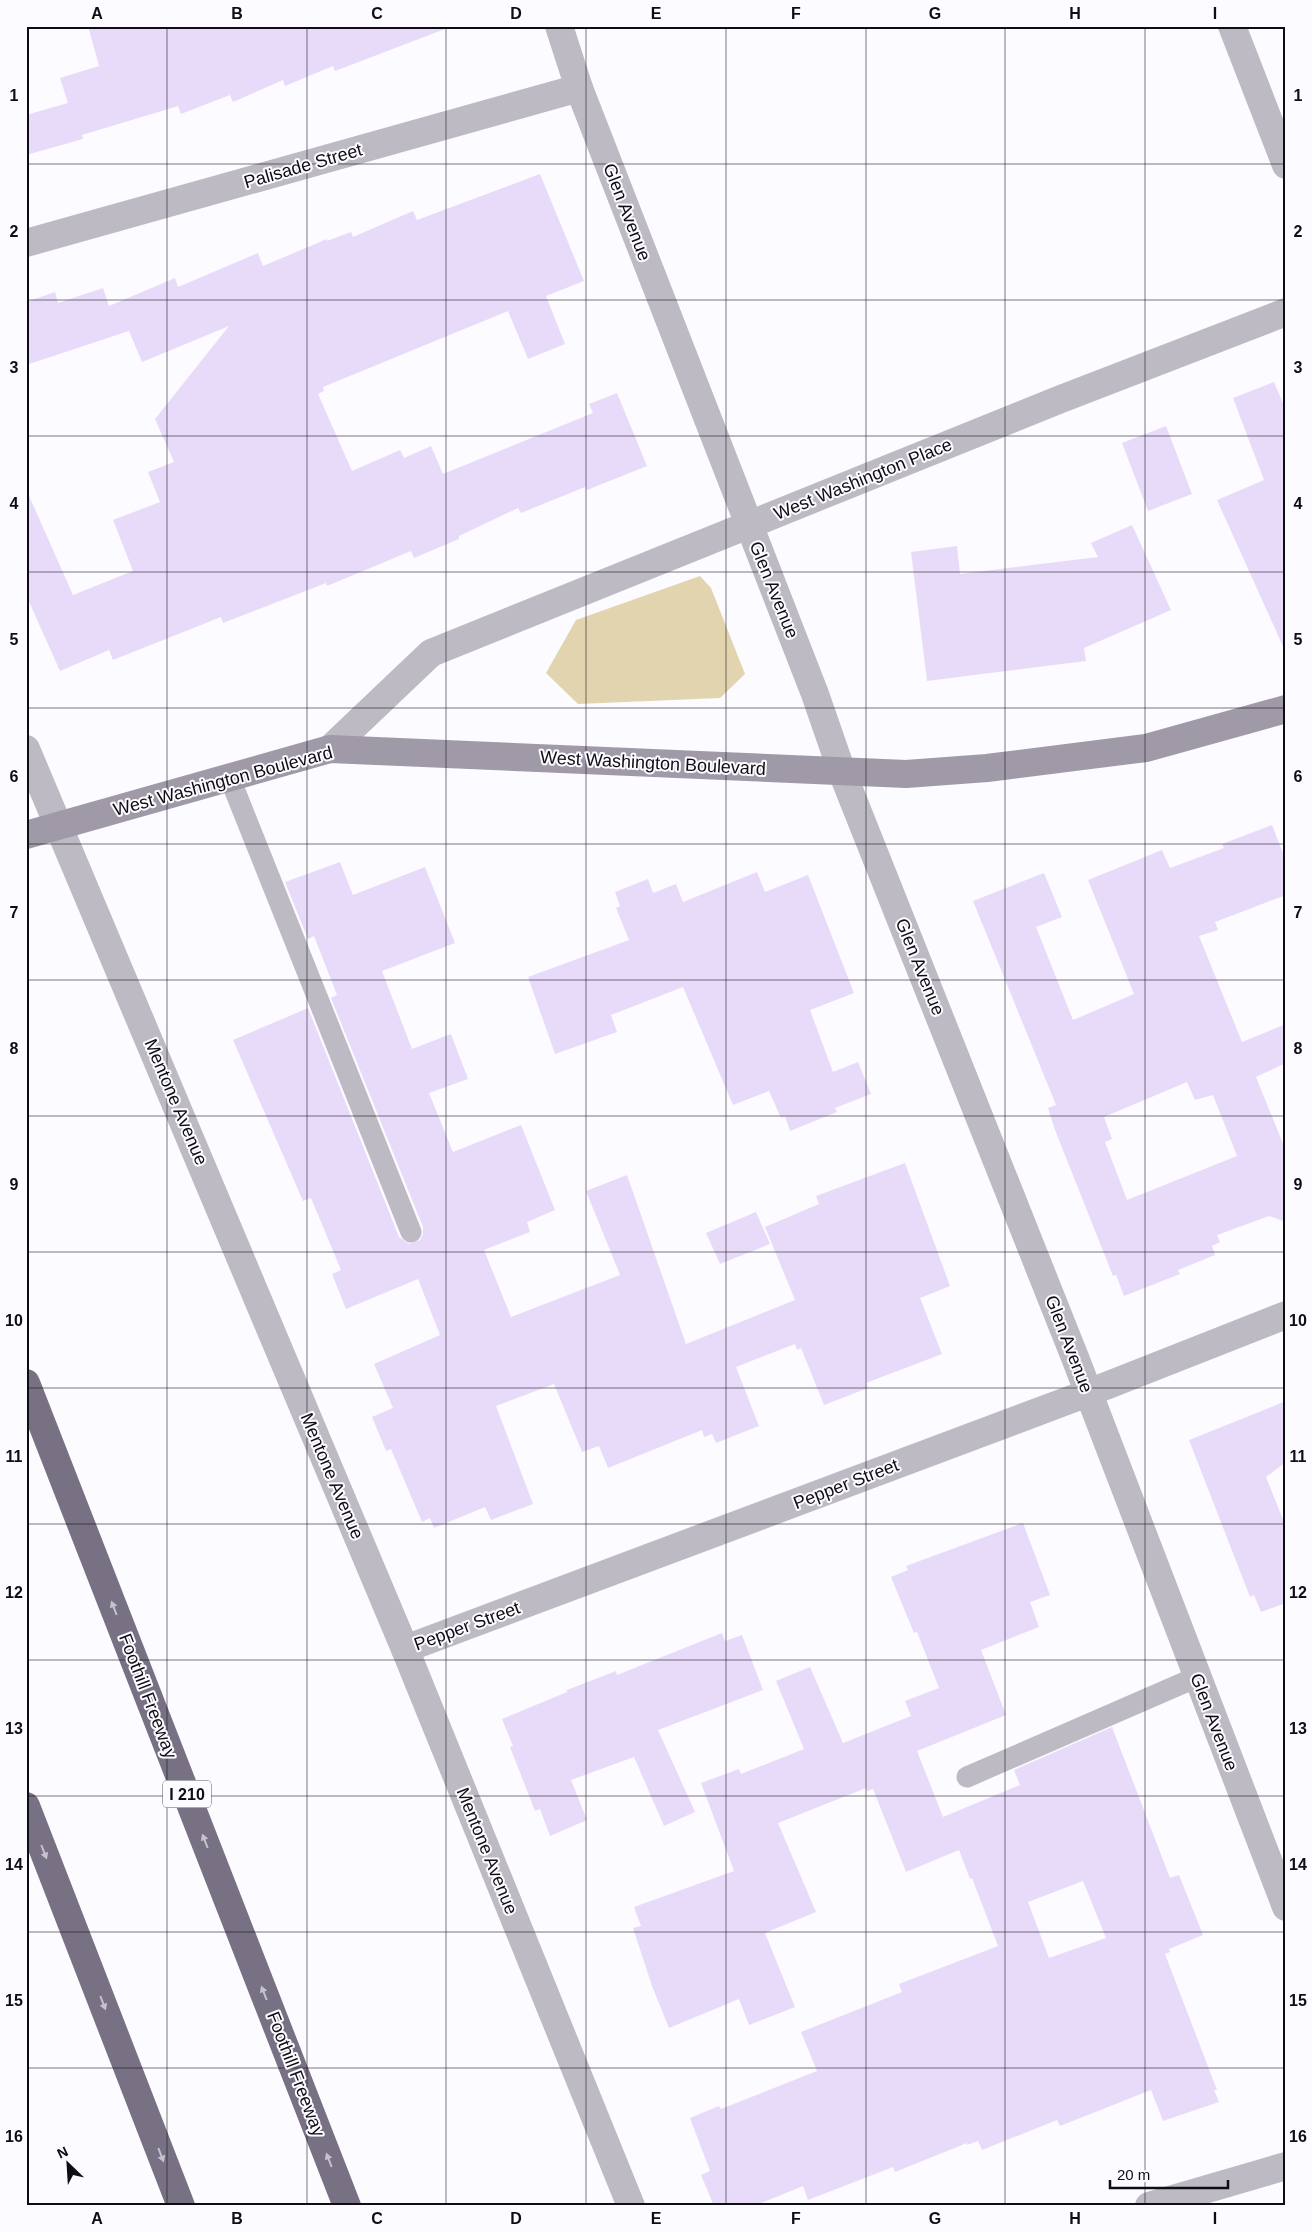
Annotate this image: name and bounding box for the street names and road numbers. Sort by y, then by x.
street label: Palisade Street [242,140,364,192]
street label: Glen Avenue [599,160,655,264]
street label: West Washington Place [771,434,955,524]
street label: Glen Avenue [745,539,803,641]
street label: West Washington Boulevard [111,742,335,820]
street label: West Washington Boulevard [540,747,766,779]
street label: Glen Avenue [891,916,949,1018]
street label: Mentone Avenue [140,1036,212,1168]
street label: Glen Avenue [1041,1292,1097,1396]
street label: Mentone Avenue [296,1410,368,1542]
street label: Pepper Street [791,1455,901,1513]
street label: Pepper Street [411,1598,523,1654]
street label: Foothill Freeway [115,1631,181,1761]
street label: Glen Avenue [1186,1670,1242,1774]
road number: I 210 [163,1780,211,1808]
street label: Mentone Avenue [452,1785,522,1917]
street label: Foothill Freeway [263,2009,329,2139]

